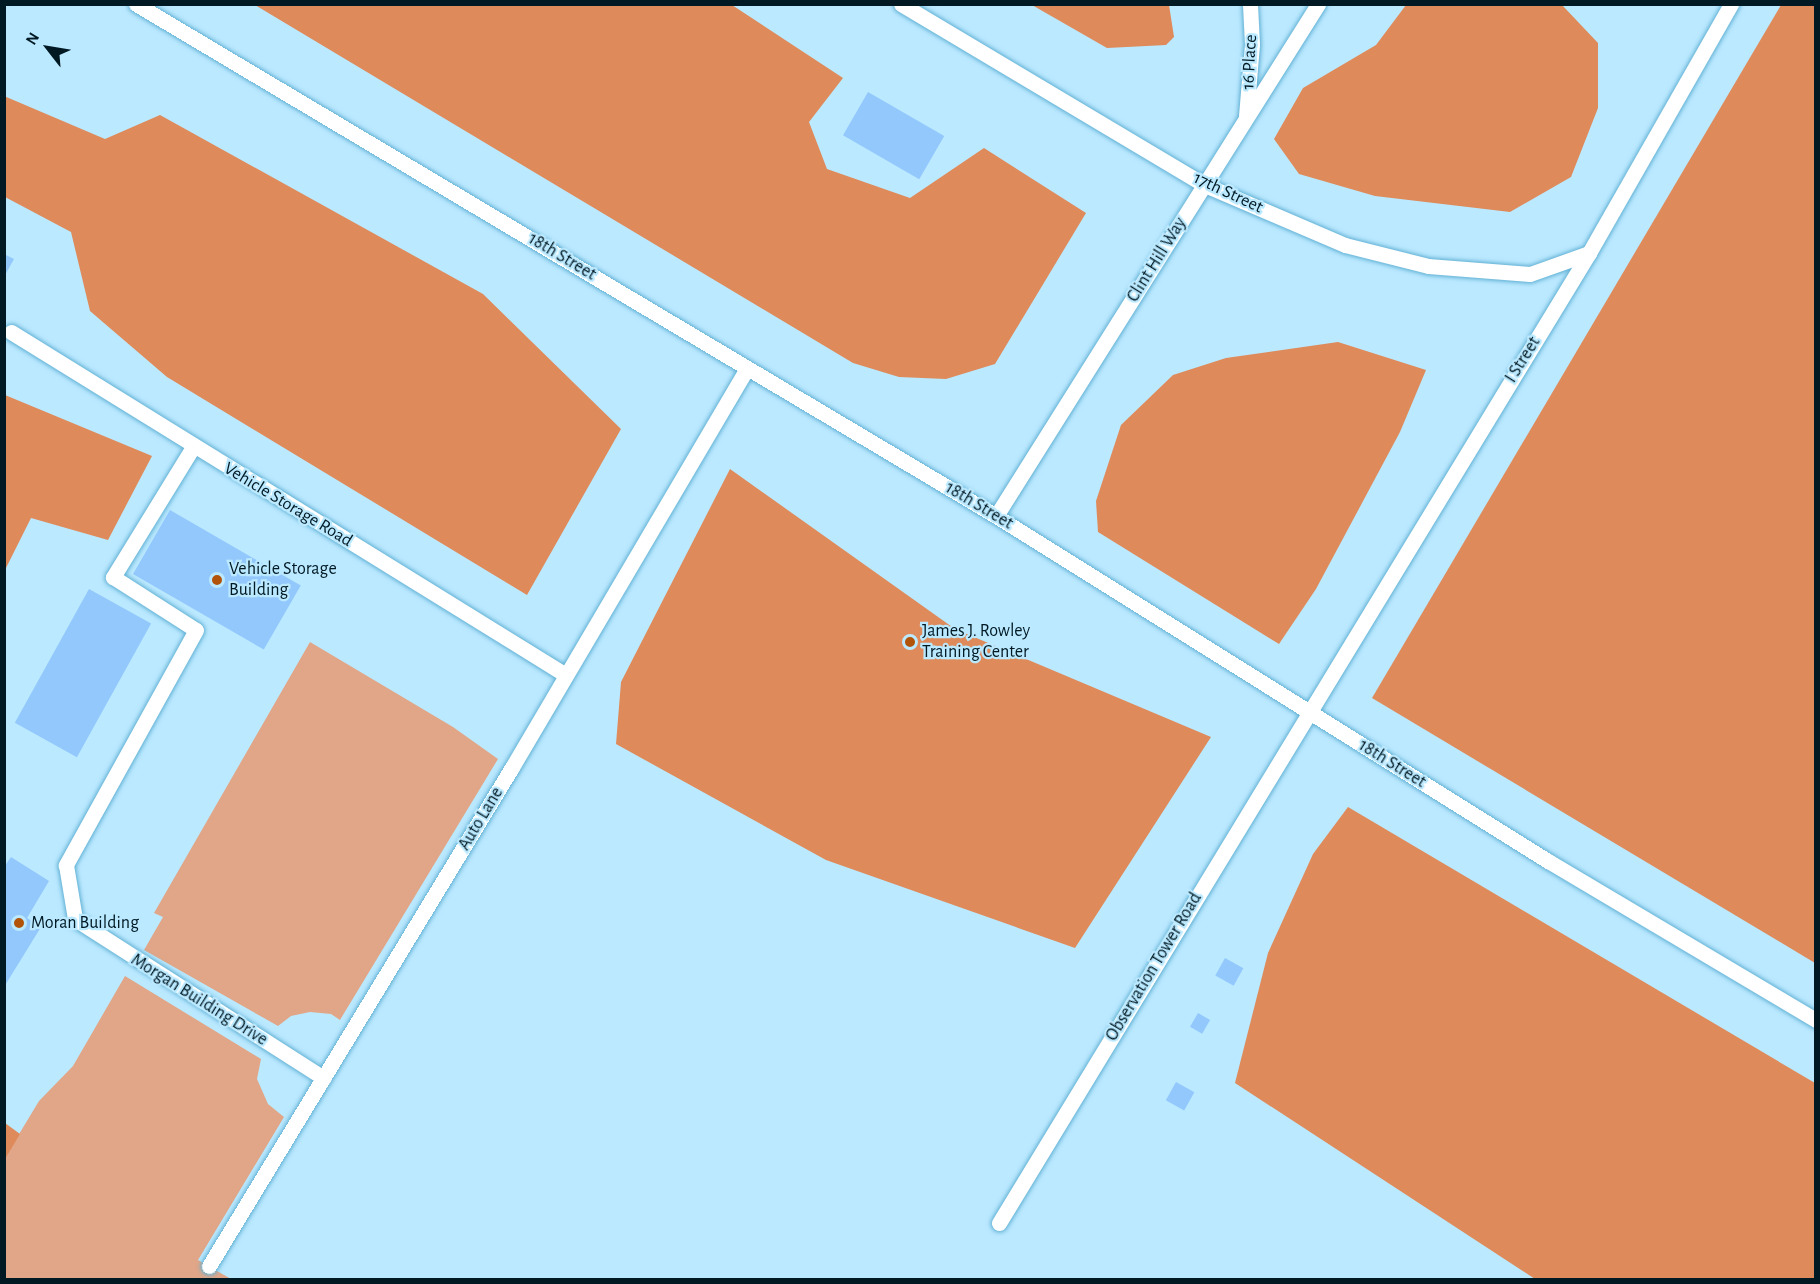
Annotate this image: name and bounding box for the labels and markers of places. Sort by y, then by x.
place label: Vehicle Storage Building [229,559,337,602]
marker: Vehicle Storage Building [210,573,224,587]
place label: James J. Rowley Training Center [922,621,1030,664]
marker: James J. Rowley Training Center [903,635,917,649]
place label: Moran Building [31,912,139,934]
marker: Moran Building [12,916,26,930]

